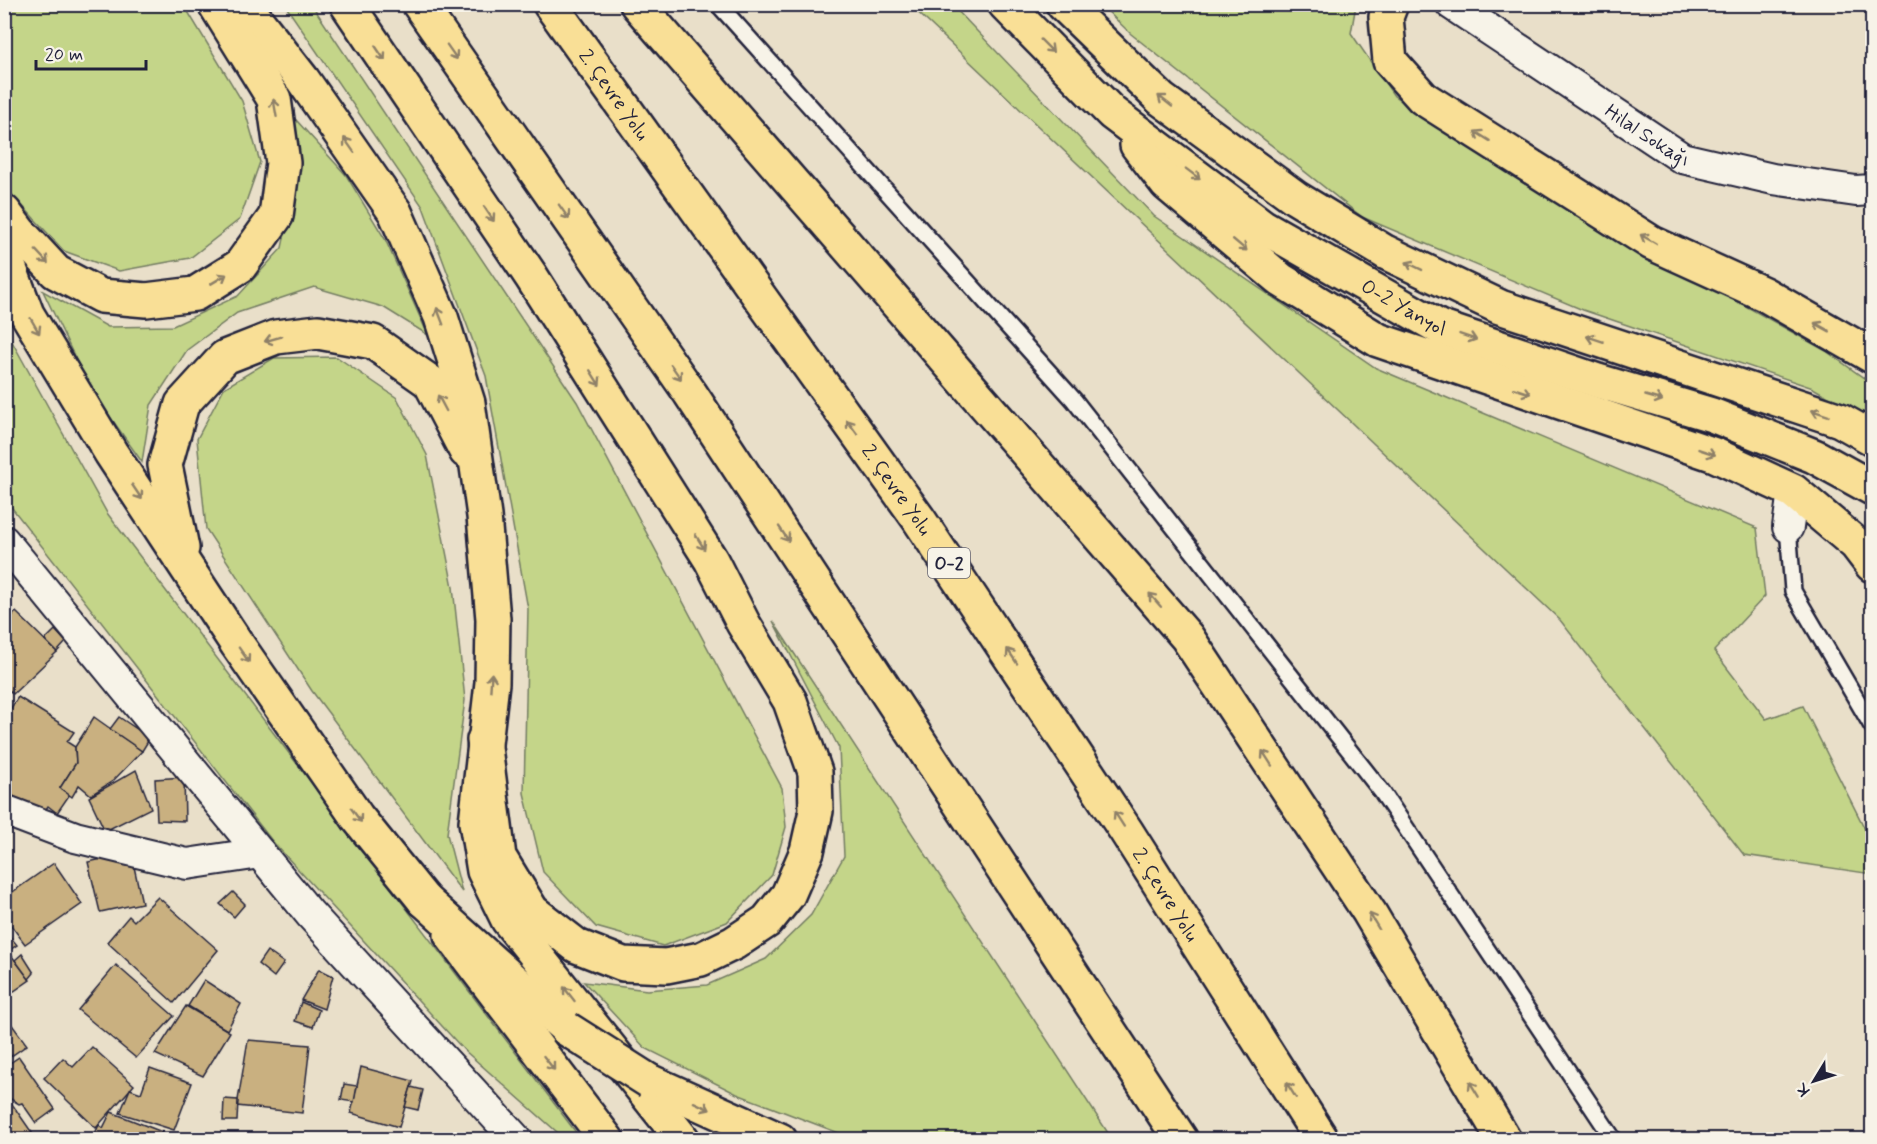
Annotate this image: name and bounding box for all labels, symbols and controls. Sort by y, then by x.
scale bar [36,33,146,71]
one-way arrow [1039,39,1054,54]
text: 20 m [45,43,83,67]
one-way arrow [374,44,386,61]
one-way arrow [446,44,458,60]
street label: 2. Çevre Yolu [572,44,655,146]
one-way arrow [1157,94,1173,107]
street label: Hilal Sokağı [1599,98,1691,174]
one-way arrow [269,99,280,119]
one-way arrow [1474,129,1491,142]
one-way arrow [343,137,355,154]
one-way arrow [1185,167,1201,180]
one-way arrow [558,204,570,220]
one-way arrow [483,206,495,222]
one-way arrow [1640,233,1657,245]
one-way arrow [1232,238,1247,252]
one-way arrow [35,249,49,264]
one-way arrow [1406,260,1424,272]
one-way arrow [211,272,228,285]
street label: O-2 Yanyol [1356,273,1449,343]
one-way arrow [434,307,445,326]
one-way arrow [29,317,41,334]
one-way arrow [1814,320,1831,332]
one-way arrow [1458,332,1477,343]
one-way arrow [1586,332,1605,343]
one-way arrow [264,334,283,345]
one-way arrow [670,363,682,380]
one-way arrow [590,369,602,386]
one-way arrow [1512,386,1531,397]
one-way arrow [1644,393,1663,404]
one-way arrow [436,395,448,412]
one-way arrow [1811,407,1830,418]
one-way arrow [846,420,858,436]
street label: 2. Çevre Yolu [854,439,938,541]
one-way arrow [1697,447,1716,458]
one-way arrow [131,484,143,500]
one-way arrow [778,525,790,542]
one-way arrow [693,534,706,551]
road number: O-2 [928,548,970,578]
one-way arrow [1148,592,1161,608]
one-way arrow [238,647,250,663]
one-way arrow [1006,648,1018,665]
one-way arrow [486,672,497,692]
one-way arrow [1261,751,1273,767]
one-way arrow [349,807,362,823]
one-way arrow [1112,811,1124,828]
street label: 2. Çevre Yolu [1125,843,1205,947]
one-way arrow [1368,913,1380,930]
one-way arrow [563,986,576,1002]
north arrow [1784,1051,1844,1111]
one-way arrow [542,1055,555,1071]
text: K [1791,1078,1815,1100]
one-way arrow [1467,1081,1479,1098]
one-way arrow [1285,1082,1297,1099]
one-way arrow [693,1101,711,1112]

